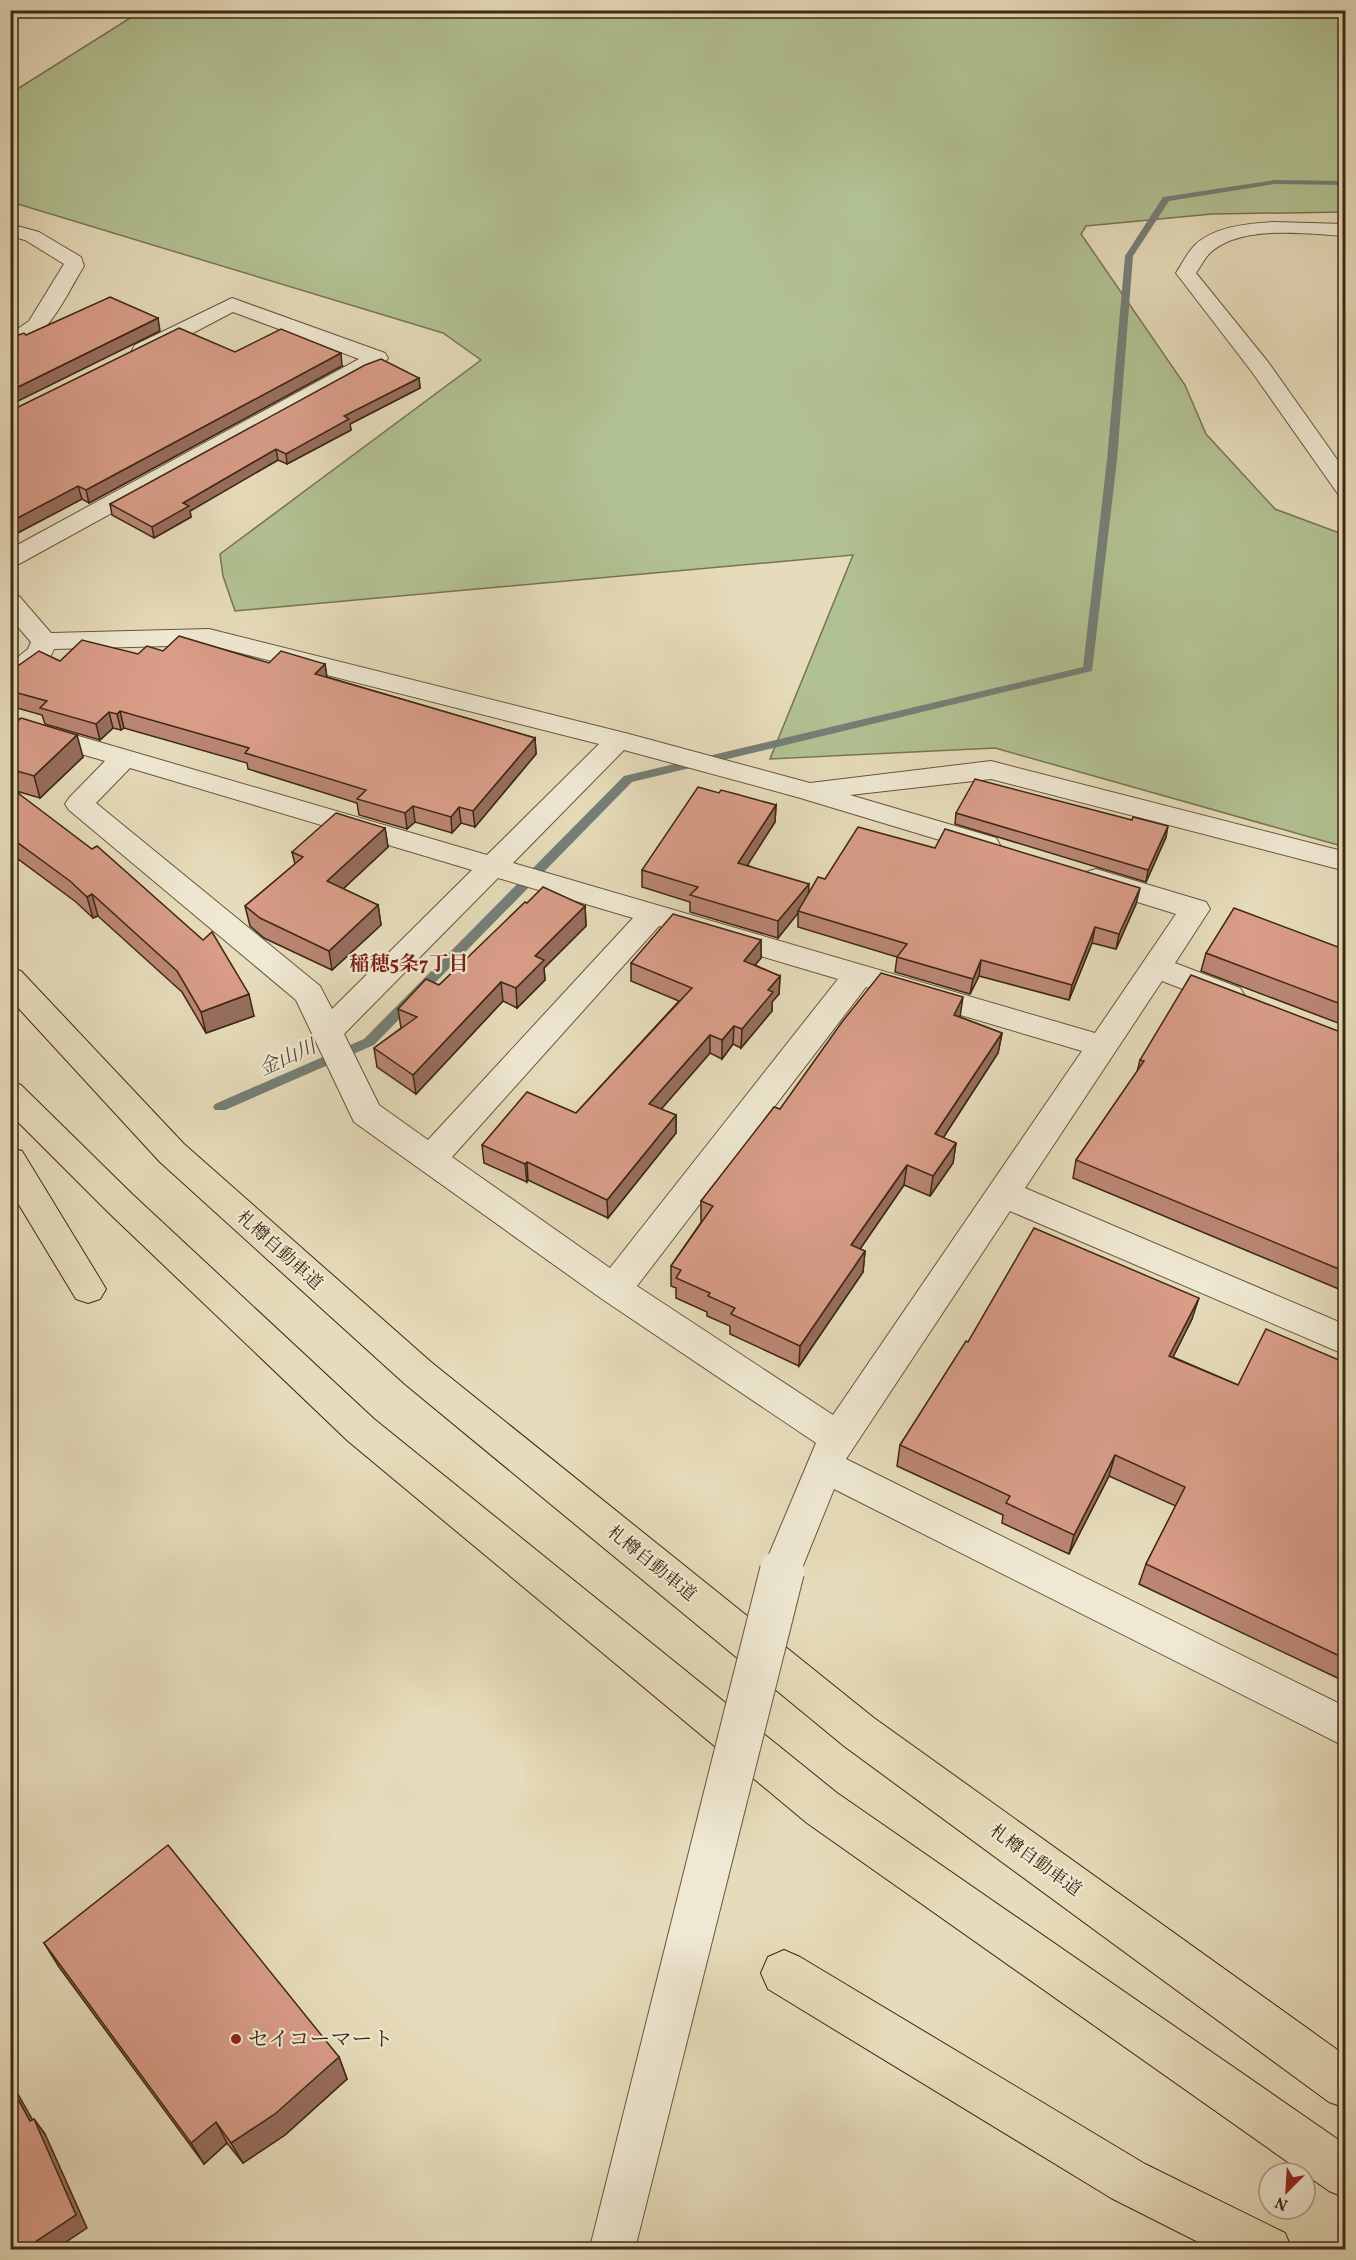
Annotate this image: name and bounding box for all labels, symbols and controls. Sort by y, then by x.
district label: 稲穂5条7丁目 [349,951,469,979]
water label: 金山川 [255,1033,323,1084]
street label: 札樽自動車道 [231,1206,327,1297]
street label: 札樽自動車道 [601,1520,701,1608]
street label: 札樽自動車道 [984,1819,1086,1903]
place label: セイコーマート [248,2026,394,2055]
marker: セイコーマート [229,2032,243,2046]
north arrow [1257,2161,1317,2221]
text: N [1272,2190,1291,2215]

